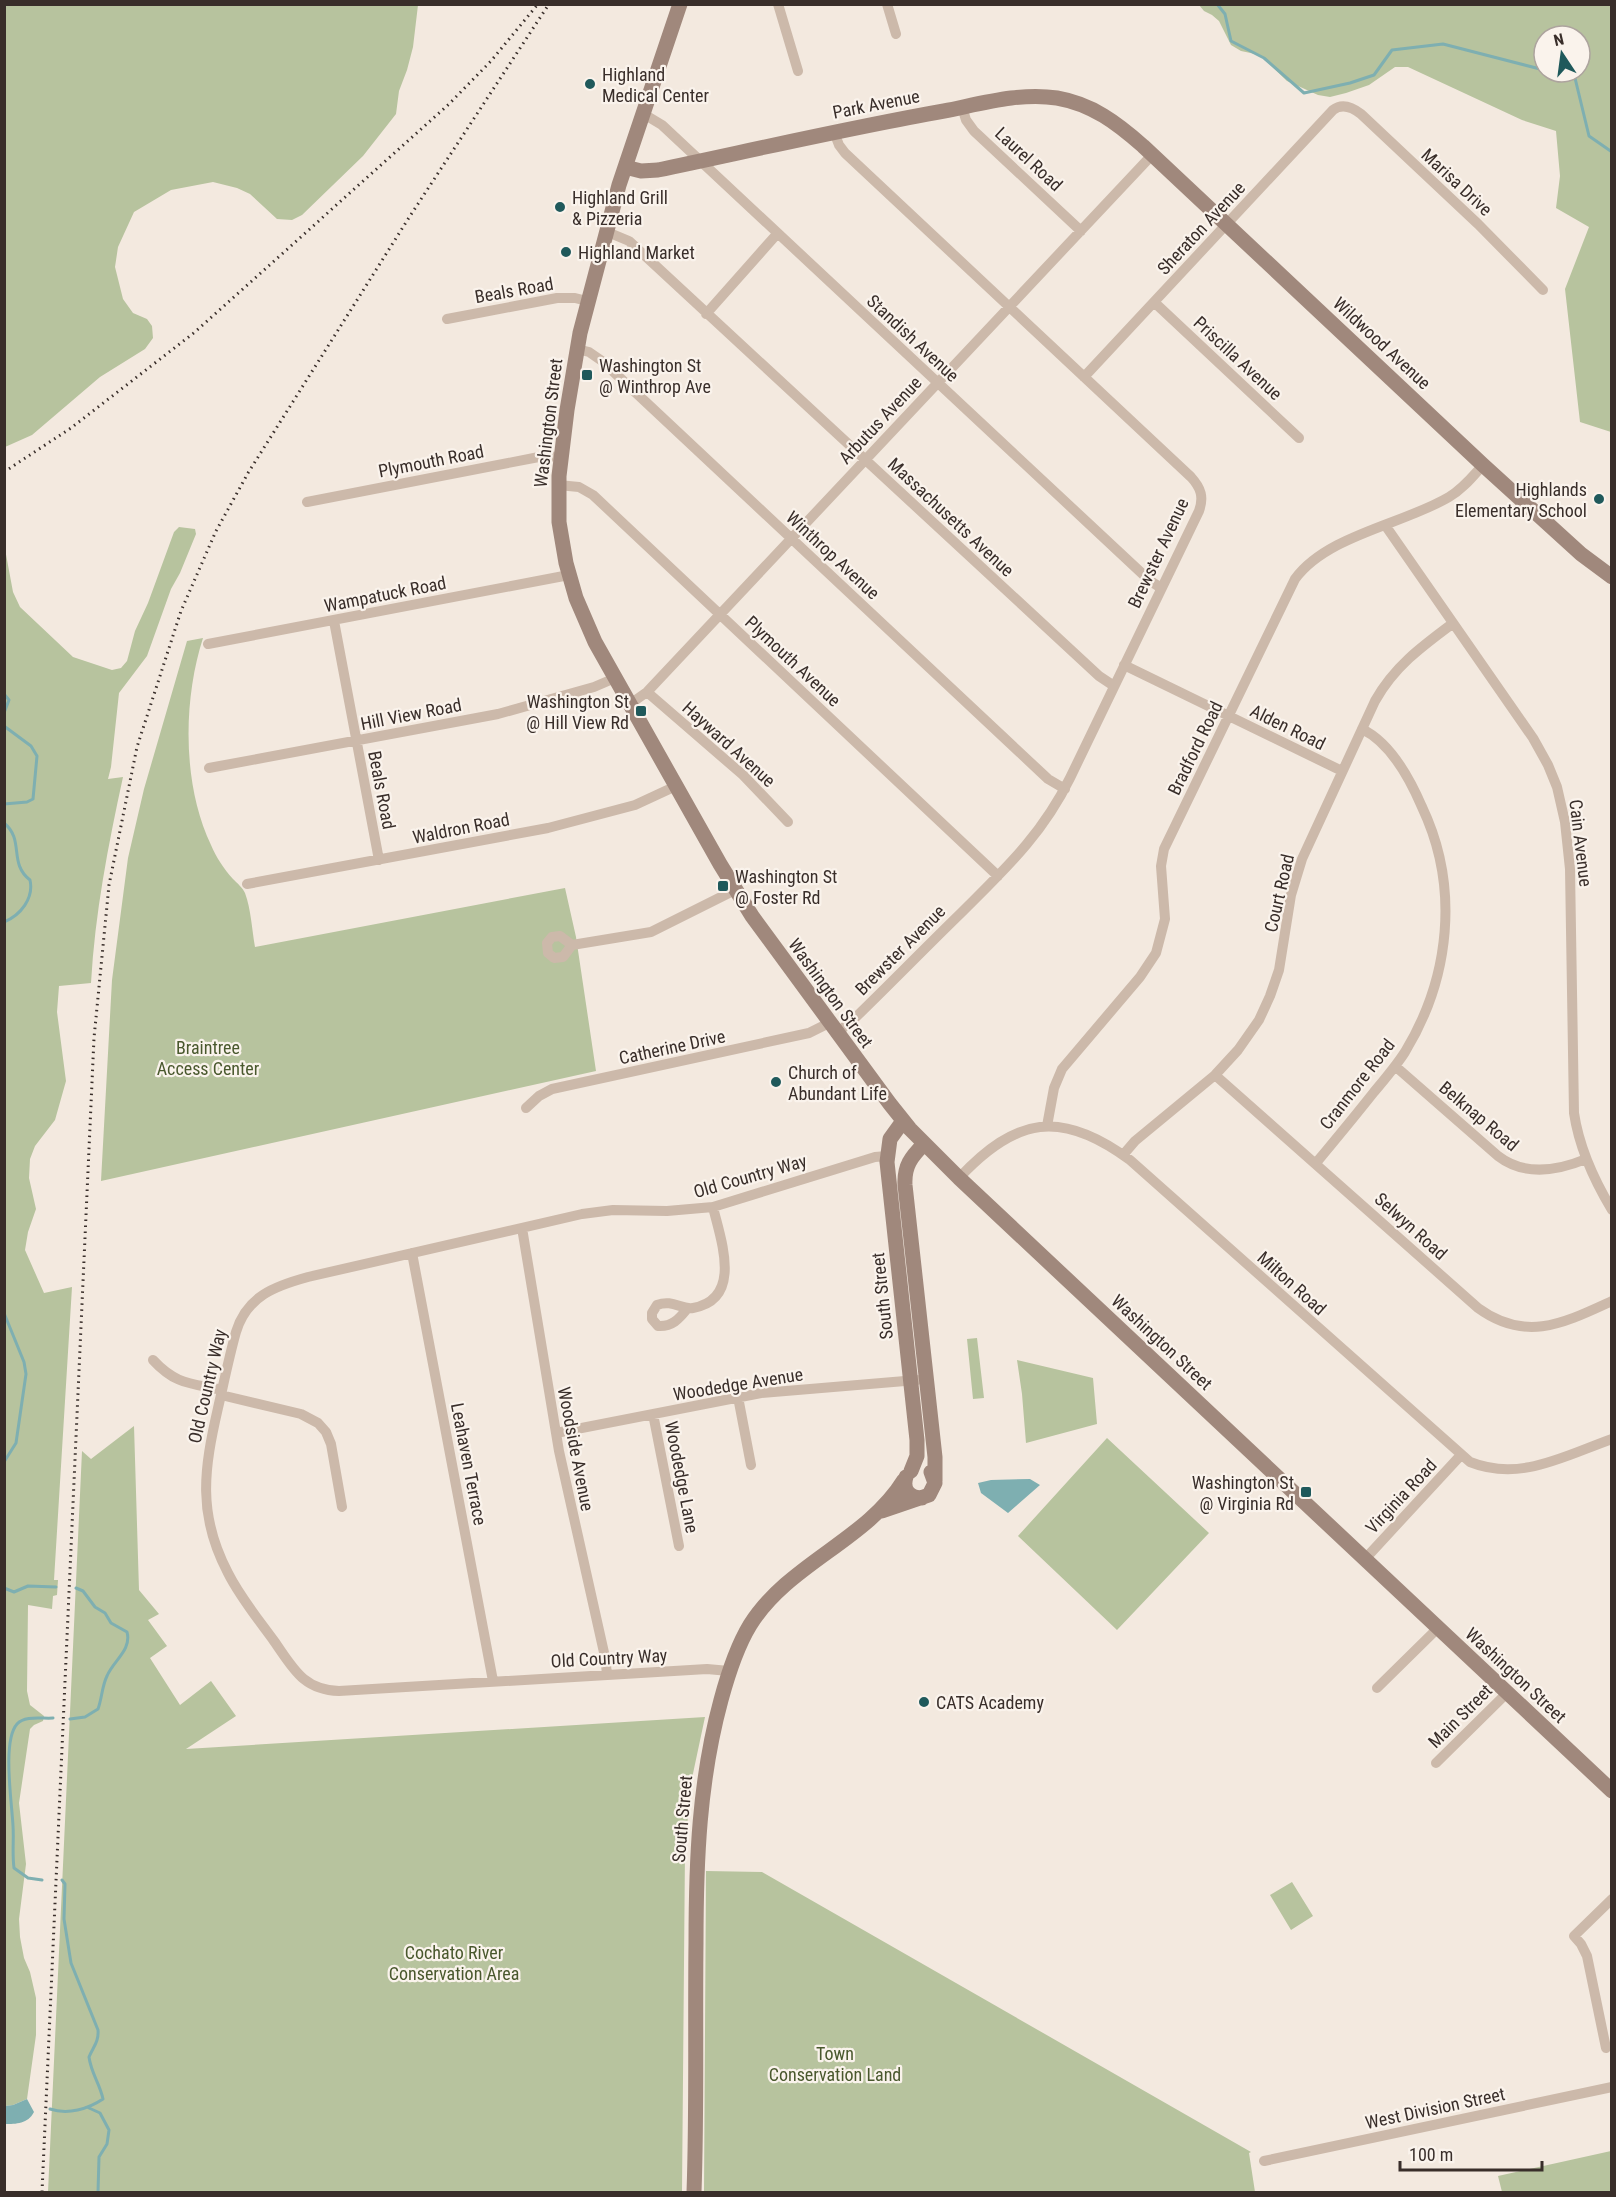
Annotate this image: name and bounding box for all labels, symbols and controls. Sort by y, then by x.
north arrow [1532,24,1592,84]
text: N [1552,30,1566,50]
place label: Highland Medical Center [602,64,709,106]
marker: Highland Medical Center [583,77,597,91]
street label: Park Avenue [831,85,921,123]
street label: Laurel Road [991,123,1067,195]
street label: Marisa Drive [1417,144,1497,220]
street label: Sheraton Avenue [1153,177,1249,279]
place label: Highland Grill & Pizzeria [572,187,668,229]
marker: Highland Grill & Pizzeria [553,200,567,214]
place label: Highland Market [578,242,695,263]
marker: Highland Market [559,245,573,259]
street label: Beals Road [473,273,555,307]
street label: Standish Avenue [863,290,963,386]
street label: Wildwood Avenue [1329,293,1435,393]
street label: Priscilla Avenue [1189,312,1287,404]
place label: Washington St @ Winthrop Ave [599,355,711,397]
street label: Washington Street [530,357,566,489]
marker: Washington St @ Winthrop Ave [580,368,594,382]
street label: Arbutus Avenue [834,372,926,468]
street label: Plymouth Road [376,440,486,482]
street label: Massachusetts Avenue [884,453,1018,581]
place label: Highlands Elementary School [1455,479,1587,521]
marker: Highlands Elementary School [1592,492,1606,506]
street label: Brewster Avenue [1123,495,1193,611]
street label: Winthrop Avenue [782,506,884,604]
street label: Wampatuck Road [322,572,448,616]
street label: Plymouth Avenue [741,611,845,711]
place label: Washington St @ Hill View Rd [526,691,629,733]
street label: Hill View Road [359,694,463,734]
street label: Hayward Avenue [678,697,780,791]
street label: Bradford Road [1163,698,1227,798]
street label: Alden Road [1247,700,1329,754]
marker: Washington St @ Hill View Rd [634,704,648,718]
street label: Beals Road [364,749,400,831]
street label: Cain Avenue [1565,798,1597,888]
street label: Waldron Road [411,808,511,848]
street label: Court Road [1260,852,1298,934]
place label: Washington St @ Foster Rd [735,866,837,908]
marker: Washington St @ Foster Rd [716,879,730,893]
street label: Brewster Avenue [851,901,949,999]
street label: Washington Street [784,934,878,1052]
street label: Catherine Drive [617,1025,727,1069]
street label: Cranmore Road [1315,1034,1399,1134]
park label: Braintree Access Center [157,1037,260,1079]
place label: Church of Abundant Life [788,1062,887,1104]
marker: Church of Abundant Life [769,1075,783,1089]
street label: Belknap Road [1435,1077,1523,1155]
street label: Old Country Way [691,1150,809,1202]
street label: Selwyn Road [1370,1188,1452,1264]
street label: Milton Road [1253,1247,1331,1319]
street label: South Street [867,1251,897,1341]
street label: Washington Street [1107,1290,1217,1394]
street label: Old Country Way [184,1326,230,1445]
street label: Woodedge Avenue [672,1363,804,1405]
street label: Woodside Avenue [554,1385,598,1513]
street label: Leahaven Terrace [447,1401,491,1527]
street label: Woodedge Lane [661,1419,703,1535]
street label: Virginia Road [1361,1454,1441,1538]
place label: Washington St @ Virginia Rd [1192,1472,1294,1514]
marker: Washington St @ Virginia Rd [1299,1485,1313,1499]
street label: Washington Street [1461,1623,1571,1727]
street label: Old Country Way [550,1644,668,1672]
street label: Main Street [1424,1680,1496,1752]
place label: CATS Academy [936,1692,1044,1713]
marker: CATS Academy [917,1695,931,1709]
street label: South Street [668,1775,696,1863]
park label: Cochato River Conservation Area [389,1942,519,1984]
park label: Town Conservation Land [769,2043,901,2085]
street label: West Division Street [1363,2083,1507,2133]
scale bar [1400,2134,1542,2172]
text: 100 m [1409,2144,1453,2165]

